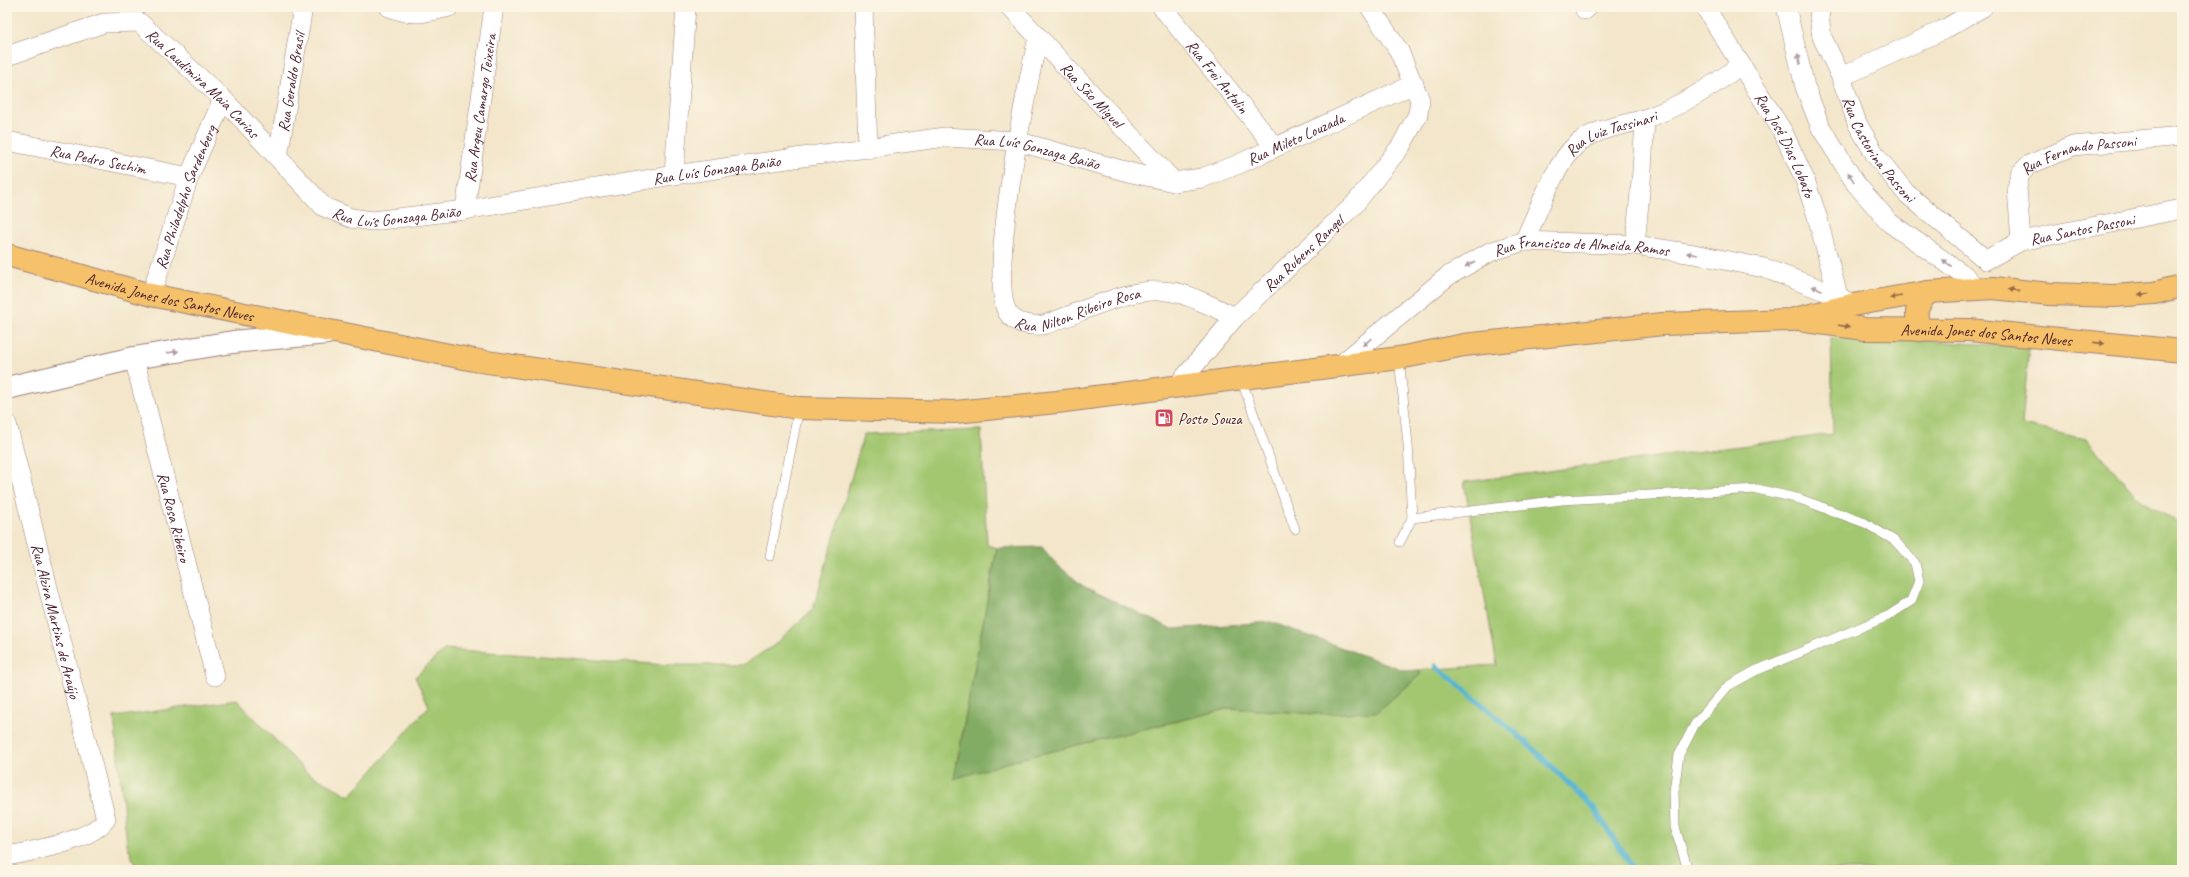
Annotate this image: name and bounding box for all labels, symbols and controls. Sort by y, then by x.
street label: Rua Laudimira Maia Carias [142,25,264,144]
street label: Rua Geraldo Brasil [273,28,310,133]
street label: Rua Argeu Camargo Teixeira [460,31,501,184]
street label: Rua Frei Antolin [1181,36,1253,118]
one-way arrow [1795,53,1801,65]
street label: Rua São Miguel [1056,58,1129,135]
street label: Rua José Dias Lobato [1750,89,1820,202]
street label: Rua Castorina Passoni [1838,94,1920,208]
street label: Rua Luiz Tassinari [1561,105,1662,161]
street label: Rua Mileto Louzada [1244,108,1349,170]
street label: Rua Philadelpho Sardenberg [151,121,222,272]
street label: Rua Luís Gonzaga Baião [973,130,1103,175]
street label: Rua Fernando Passoni [2016,131,2139,179]
street label: Rua Pedro Sechim [48,141,149,180]
street label: Rua Luís Gonzaga Baião [651,151,783,189]
one-way arrow [1847,172,1855,182]
street label: Rua Luís Gonzaga Baião [329,201,463,232]
street label: Rua Rubens Rangel [1259,209,1350,296]
street label: Rua Santos Passoni [2028,209,2138,250]
street label: Rua Francisco de Almeida Ramos [1491,231,1672,261]
one-way arrow [1686,251,1698,257]
one-way arrow [1942,258,1953,267]
one-way arrow [1464,260,1476,267]
street label: Avenida Jones dos Santos Neves [83,268,257,327]
street label: Rua Nilton Ribeiro Rosa [1012,283,1143,336]
one-way arrow [1811,285,1823,291]
one-way arrow [2008,287,2020,293]
one-way arrow [2138,291,2150,297]
one-way arrow [1890,294,1902,300]
street label: Avenida Jones dos Santos Neves [1900,320,2074,351]
one-way arrow [1838,323,1850,330]
one-way arrow [1362,338,1372,347]
one-way arrow [2093,339,2105,346]
one-way arrow [167,349,179,355]
fuel station icon: Posto Souza [1153,407,1175,429]
place label: Posto Souza [1178,409,1243,429]
street label: Rua Rosa Ribeiro [152,470,195,566]
street label: Rua Alzira Martins de Araújo [26,542,85,702]

